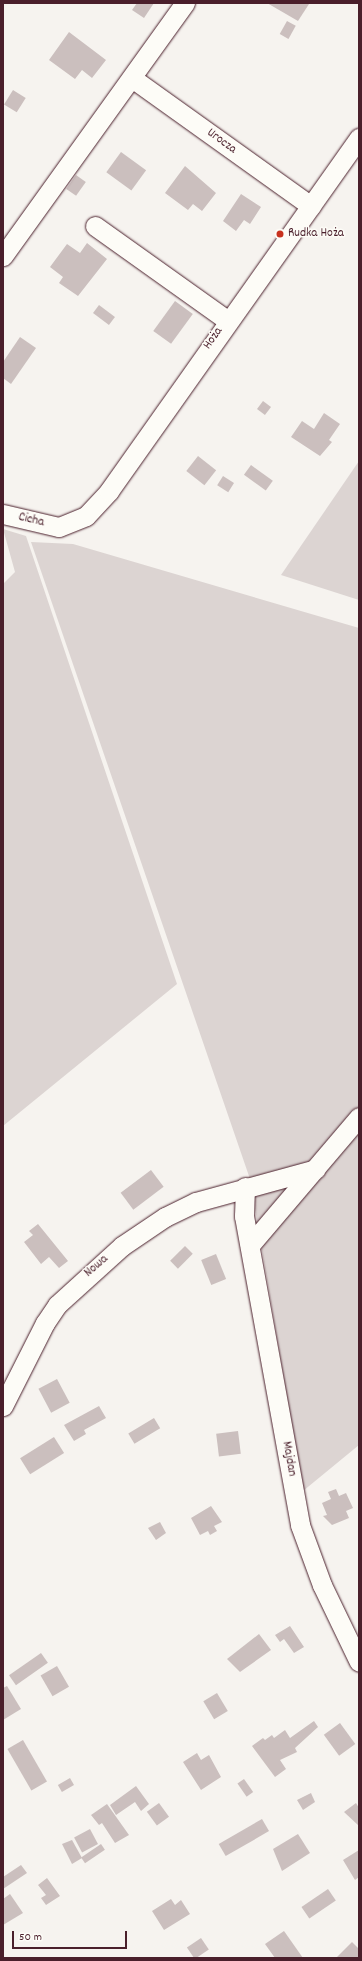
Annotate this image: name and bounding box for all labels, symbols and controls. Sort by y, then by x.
street label: Urocza [203,126,239,158]
place label: Rudka Hoża [288,226,344,242]
marker: Rudka Hoża [275,229,285,239]
street label: Hoża [201,325,227,353]
street label: Cicha [17,510,45,532]
street label: Nowa [82,1252,112,1282]
street label: Majdan [277,1440,299,1478]
scale bar [14,1923,129,1949]
text: 50 m [19,1929,42,1946]

